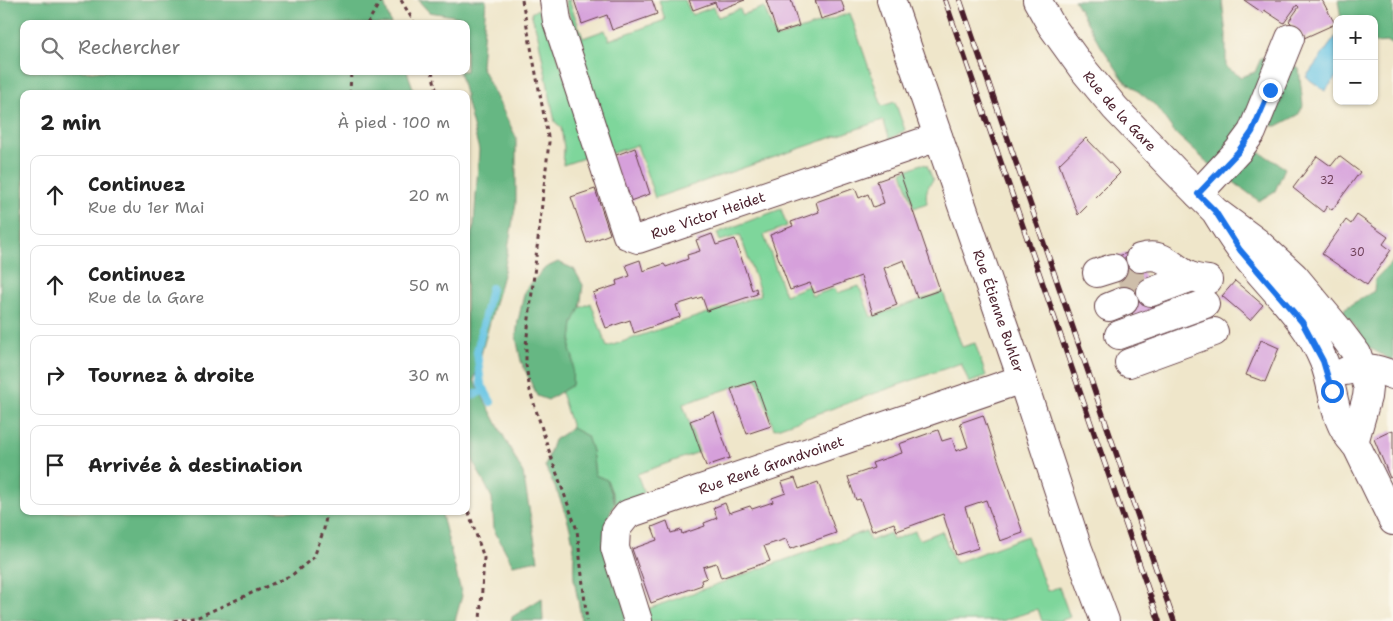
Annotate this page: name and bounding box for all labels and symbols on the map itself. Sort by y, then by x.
street label: Rue de la Gare [1079,67,1161,155]
route end [1259,79,1282,102]
house number: 32 [1320,173,1334,188]
street label: Rue Victor Heidet [648,187,768,243]
house number: 30 [1349,245,1365,260]
street label: Rue Étienne Buhler [969,247,1028,375]
route start [1321,380,1344,403]
street label: Rue René Grandvoinet [696,432,846,498]

